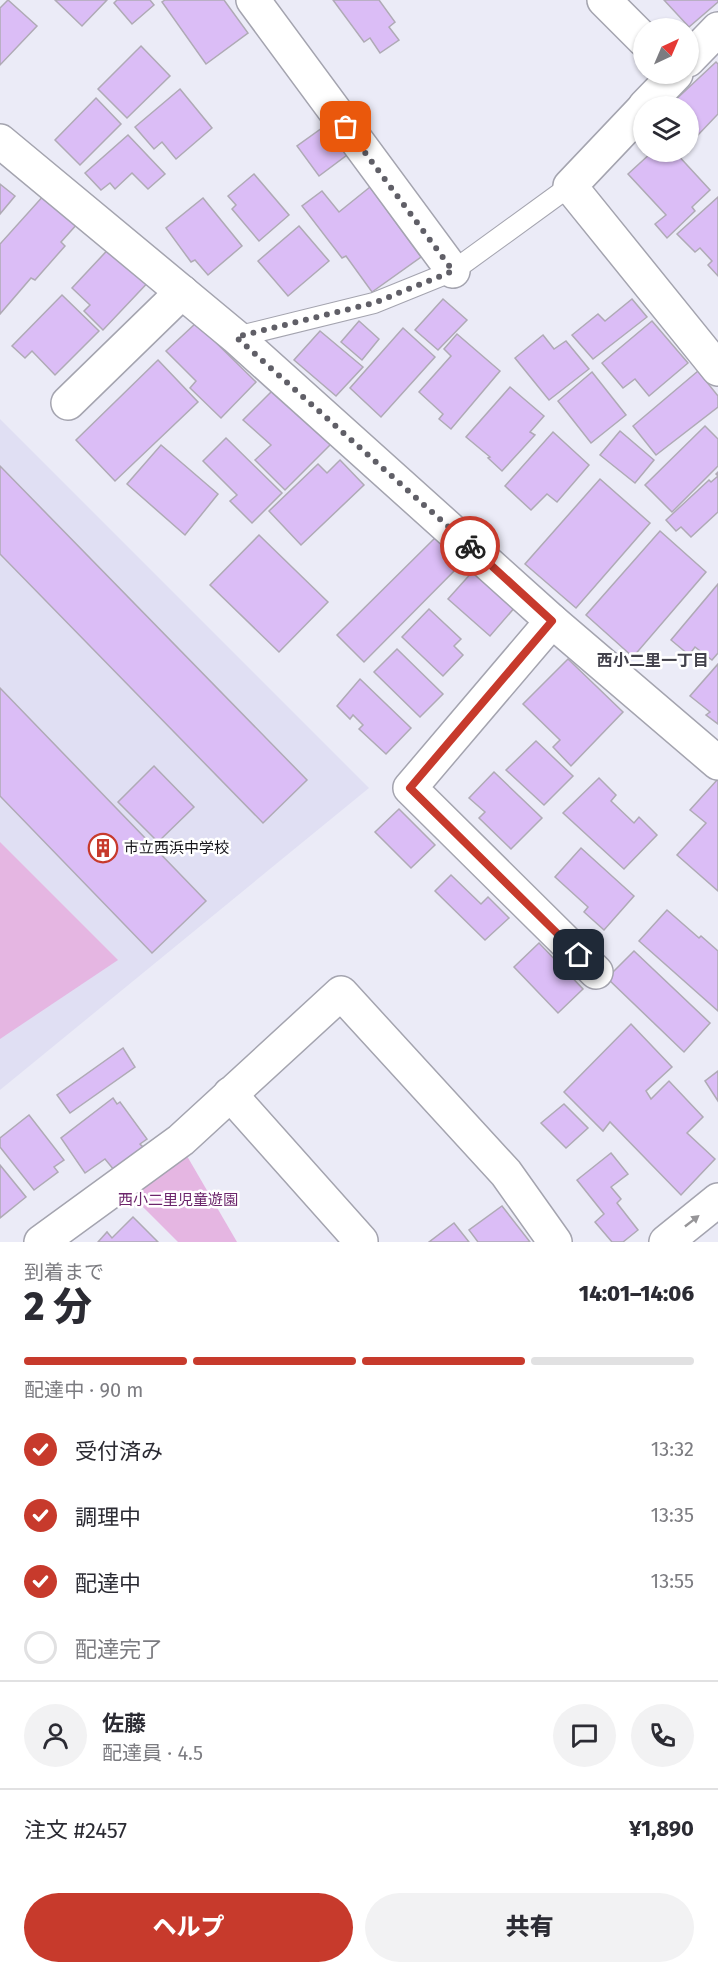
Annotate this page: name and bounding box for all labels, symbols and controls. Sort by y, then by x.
north arrow [633,18,699,84]
map controls [633,18,699,162]
button: layers [633,96,699,162]
pin [320,101,371,152]
icon: bag [329,110,362,143]
courier [440,516,500,576]
icon: bike [454,530,487,563]
district label: 西小二里一丁目 [597,651,709,670]
building icon: 市立西浜中学校 [87,832,119,864]
place label: 市立西浜中学校 [124,839,229,857]
pin [553,929,604,980]
icon: home [562,938,595,971]
park label: 西小二里児童遊園 [118,1191,238,1209]
one-way arrow [684,1215,700,1228]
text: 到着まで [24,1260,104,1284]
text: 14:01–14:06 [579,1280,694,1307]
text: 2 分 [24,1284,92,1330]
text: 配達中 · 90 m [24,1378,144,1402]
icon: check [24,1433,57,1466]
text: 13:32 [651,1437,694,1461]
text: 受付済み [75,1438,163,1465]
icon: check [24,1499,57,1532]
text: 13:35 [650,1503,694,1527]
text: 調理中 [75,1504,141,1531]
icon: check [24,1565,57,1598]
text: 13:55 [651,1569,694,1593]
text: 配達中 [75,1570,141,1597]
text: 配達完了 [75,1636,163,1663]
button: person [24,1704,87,1767]
button: chat [553,1704,616,1767]
button: phone [631,1704,694,1767]
text: 佐藤 [102,1710,146,1737]
text: 配達員 · 4.5 [102,1741,203,1765]
text: ¥1,890 [629,1815,694,1842]
text: 注文 #2457 [24,1817,127,1844]
button: ヘルプ [24,1893,353,1962]
button: 共有 [365,1893,694,1962]

